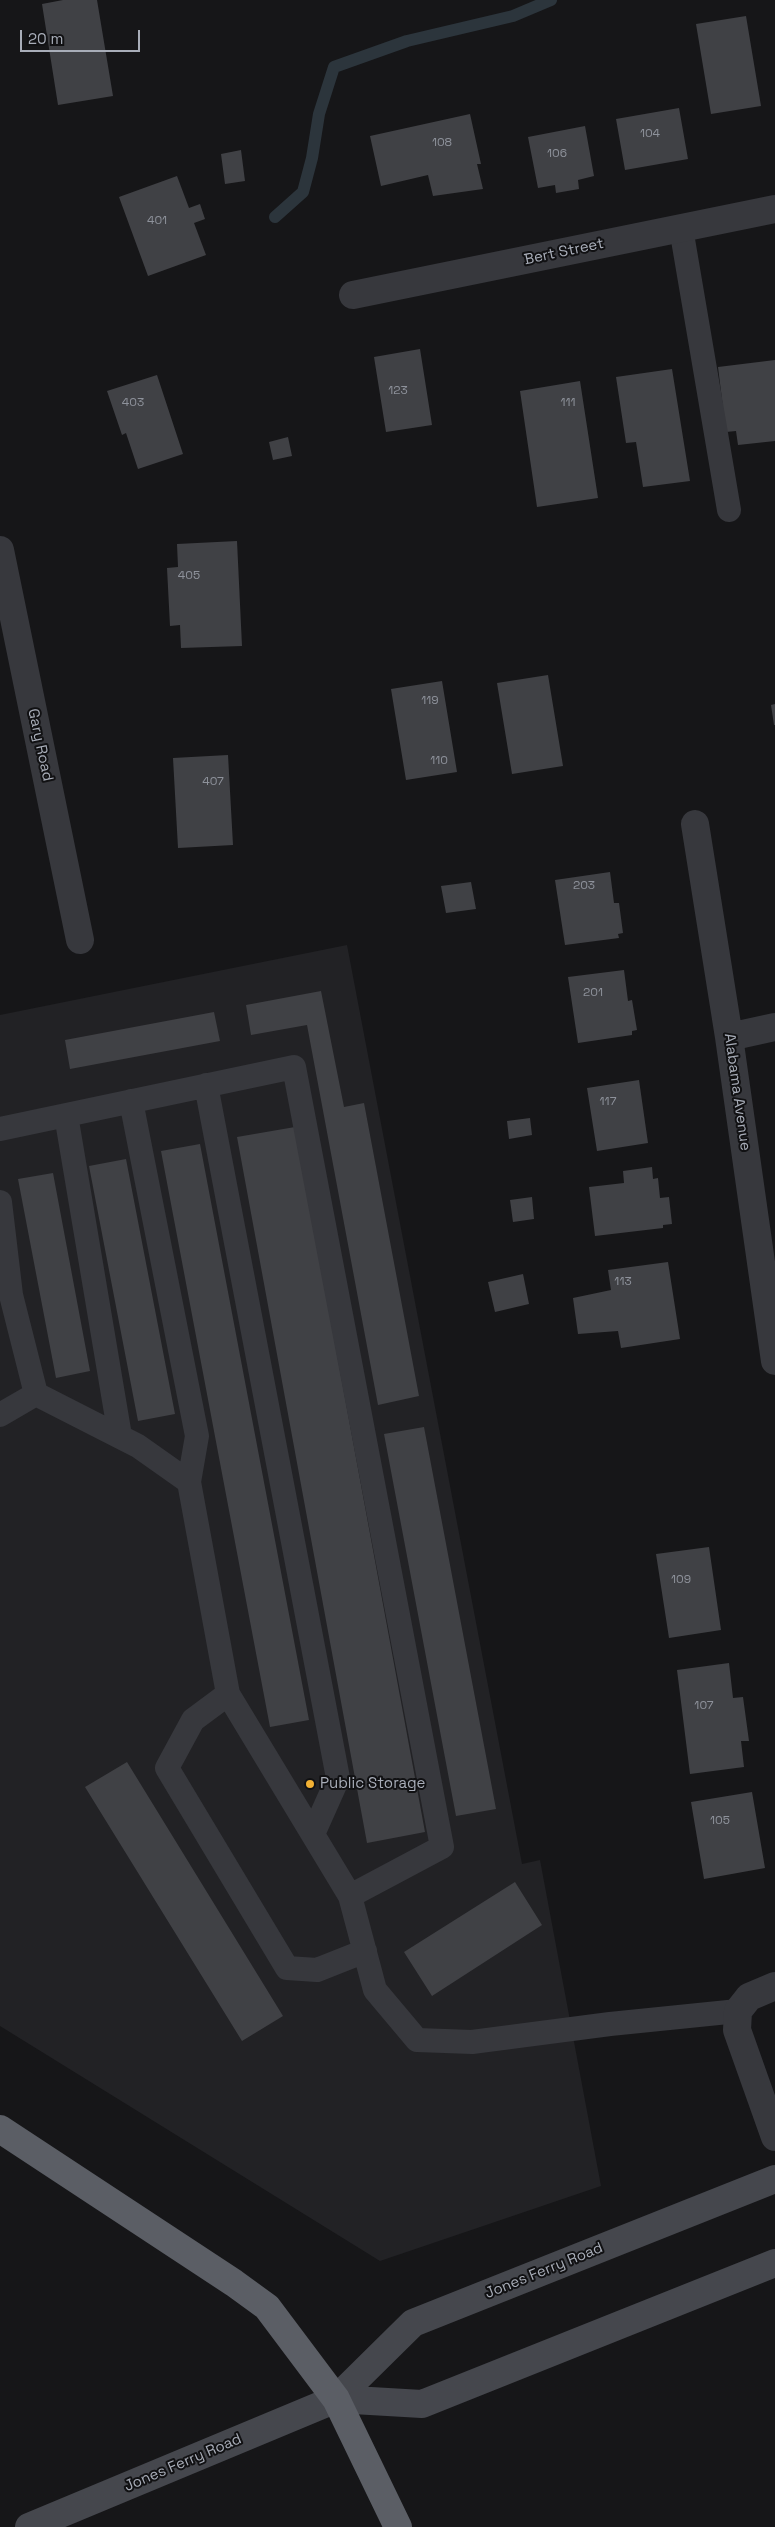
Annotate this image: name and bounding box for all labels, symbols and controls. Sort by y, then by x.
scale bar [22,20,142,52]
text: 20 m [28,29,63,48]
house number: 104 [640,127,660,141]
house number: 108 [432,136,452,150]
house number: 106 [547,147,567,161]
house number: 401 [147,214,167,228]
street label: Bert Street [522,235,606,269]
house number: 123 [388,384,408,398]
house number: 403 [122,396,144,410]
house number: 111 [560,396,576,410]
house number: 405 [178,569,200,583]
house number: 119 [421,694,439,708]
street label: Gary Road [24,707,56,783]
house number: 110 [430,754,448,768]
house number: 407 [202,775,224,789]
house number: 203 [573,879,595,893]
house number: 201 [583,986,603,1000]
street label: Alabama Avenue [720,1032,754,1152]
house number: 117 [600,1095,616,1109]
house number: 113 [614,1275,632,1289]
house number: 109 [671,1573,691,1587]
house number: 107 [694,1699,714,1713]
place label: Public Storage [320,1775,425,1793]
marker: Public Storage [304,1778,316,1790]
house number: 105 [710,1814,730,1828]
street label: Jones Ferry Road [482,2239,606,2303]
street label: Jones Ferry Road [122,2430,244,2496]

